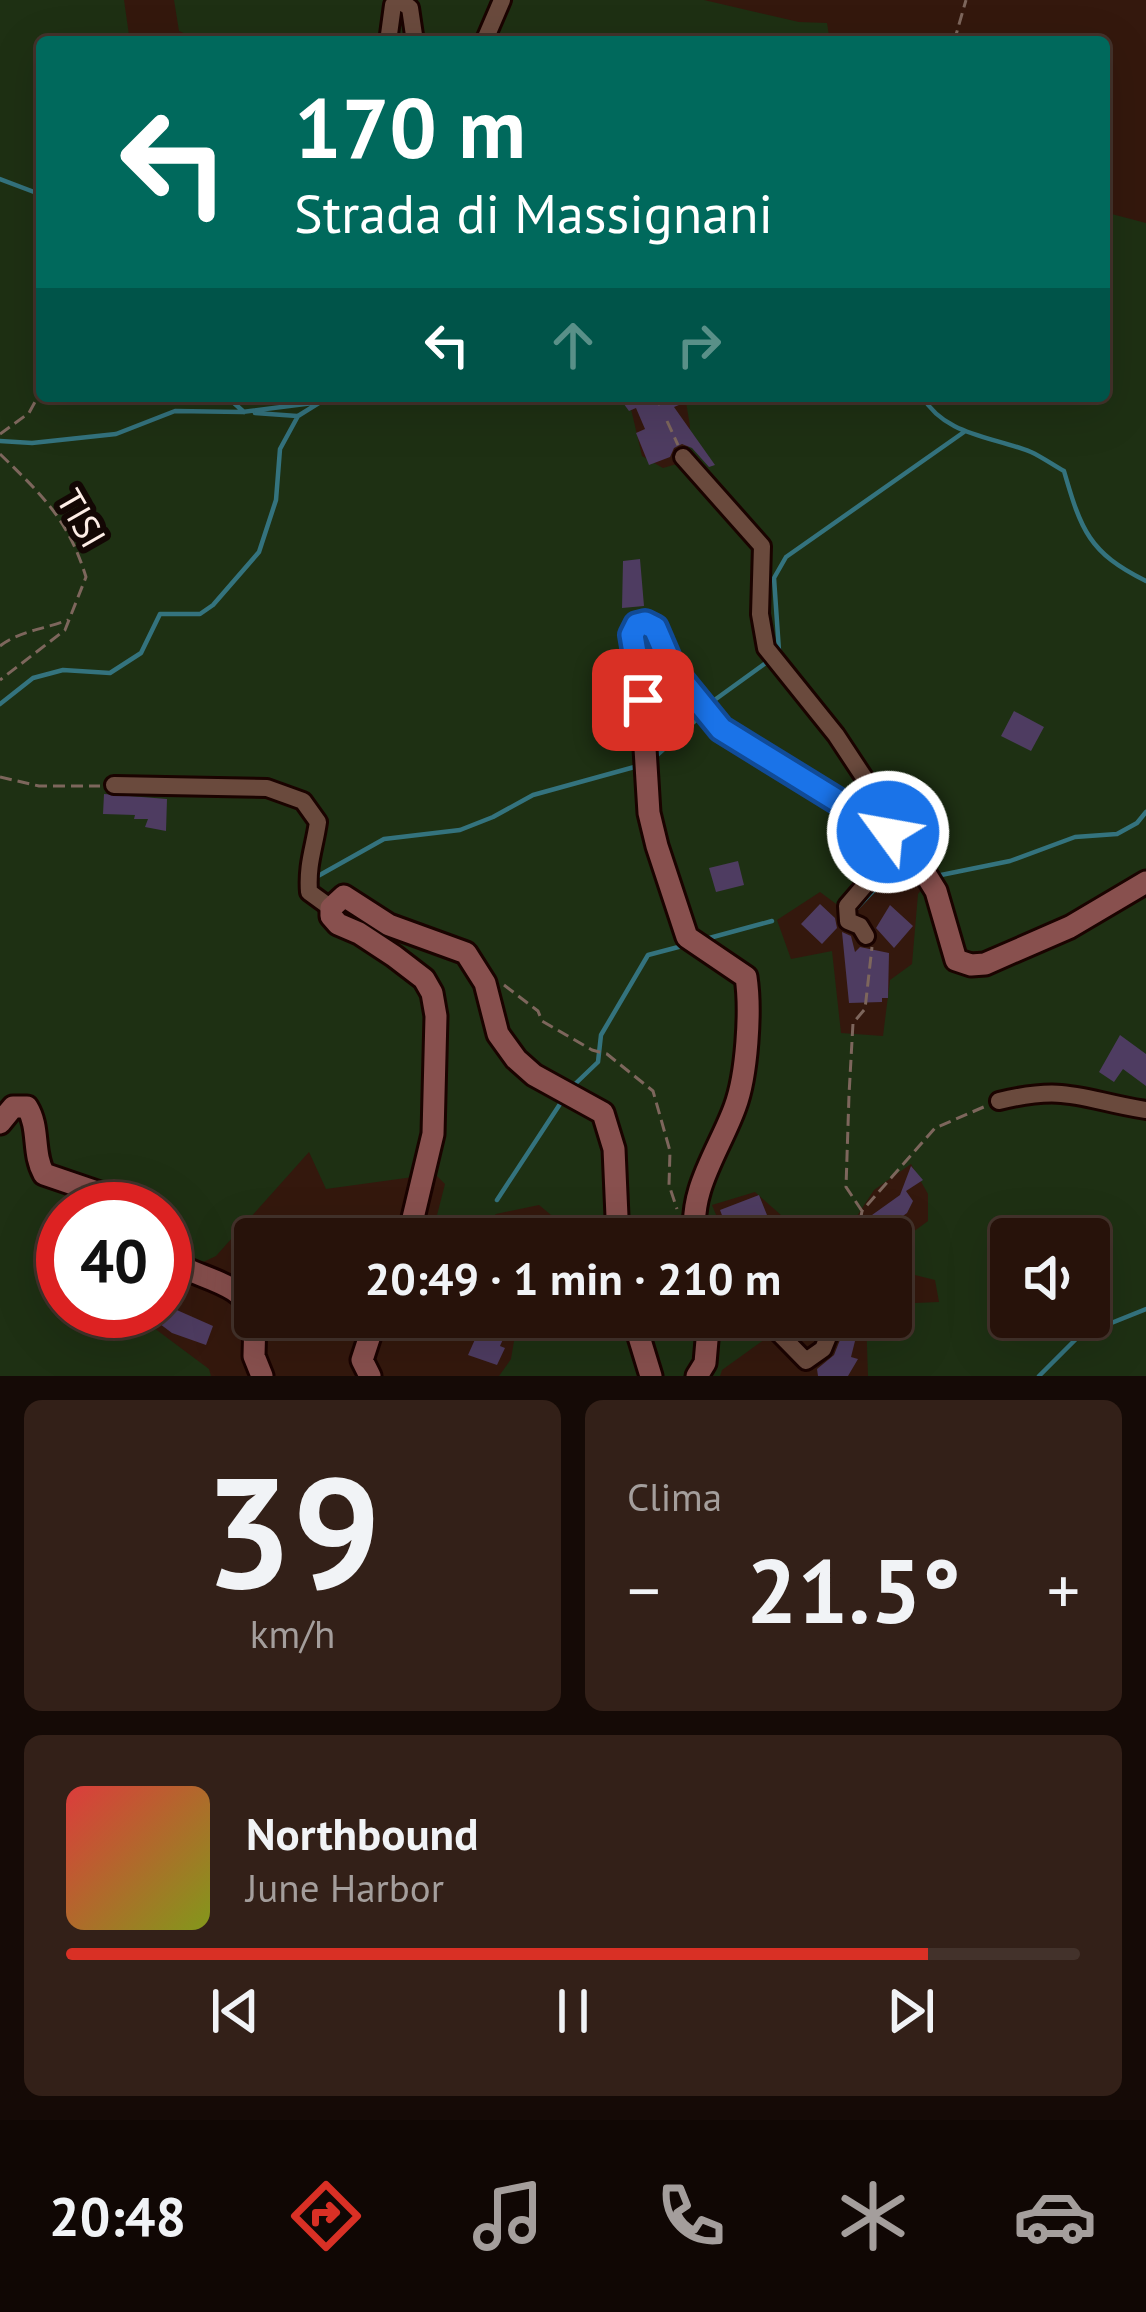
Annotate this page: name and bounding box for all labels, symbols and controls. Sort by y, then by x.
text: 170 m [294,72,526,181]
icon: left [96,84,252,240]
text: Strada di Massignani [294,178,773,248]
icon: left [414,312,480,378]
icon: ahead [540,312,606,378]
icon: right [666,312,732,378]
street label: TISI [47,480,117,556]
pin [592,649,694,751]
icon: arrive [610,667,676,733]
position arrow [825,769,951,895]
speed limit sign: 40 [36,1182,192,1338]
map controls [990,1218,1110,1338]
button: sound [990,1218,1110,1338]
text: 20:49 · 1 min · 210 m [365,1249,781,1307]
text: 39 [204,1429,381,1631]
text: Clima [627,1471,722,1522]
text: 21.5° [746,1531,961,1648]
text: − [627,1547,660,1632]
text: + [1047,1547,1080,1632]
text: km/h [250,1608,335,1659]
text: Northbound [246,1804,478,1862]
text: June Harbor [246,1862,444,1913]
icon: previous [202,1978,268,2044]
icon: pause [540,1978,606,2044]
icon: next [878,1978,944,2044]
icon: directions [284,2174,368,2258]
icon: music [466,2174,550,2258]
icon: phone [649,2174,733,2258]
icon: climate [831,2174,915,2258]
icon: car [1013,2174,1097,2258]
text: 20:48 [49,2181,186,2251]

